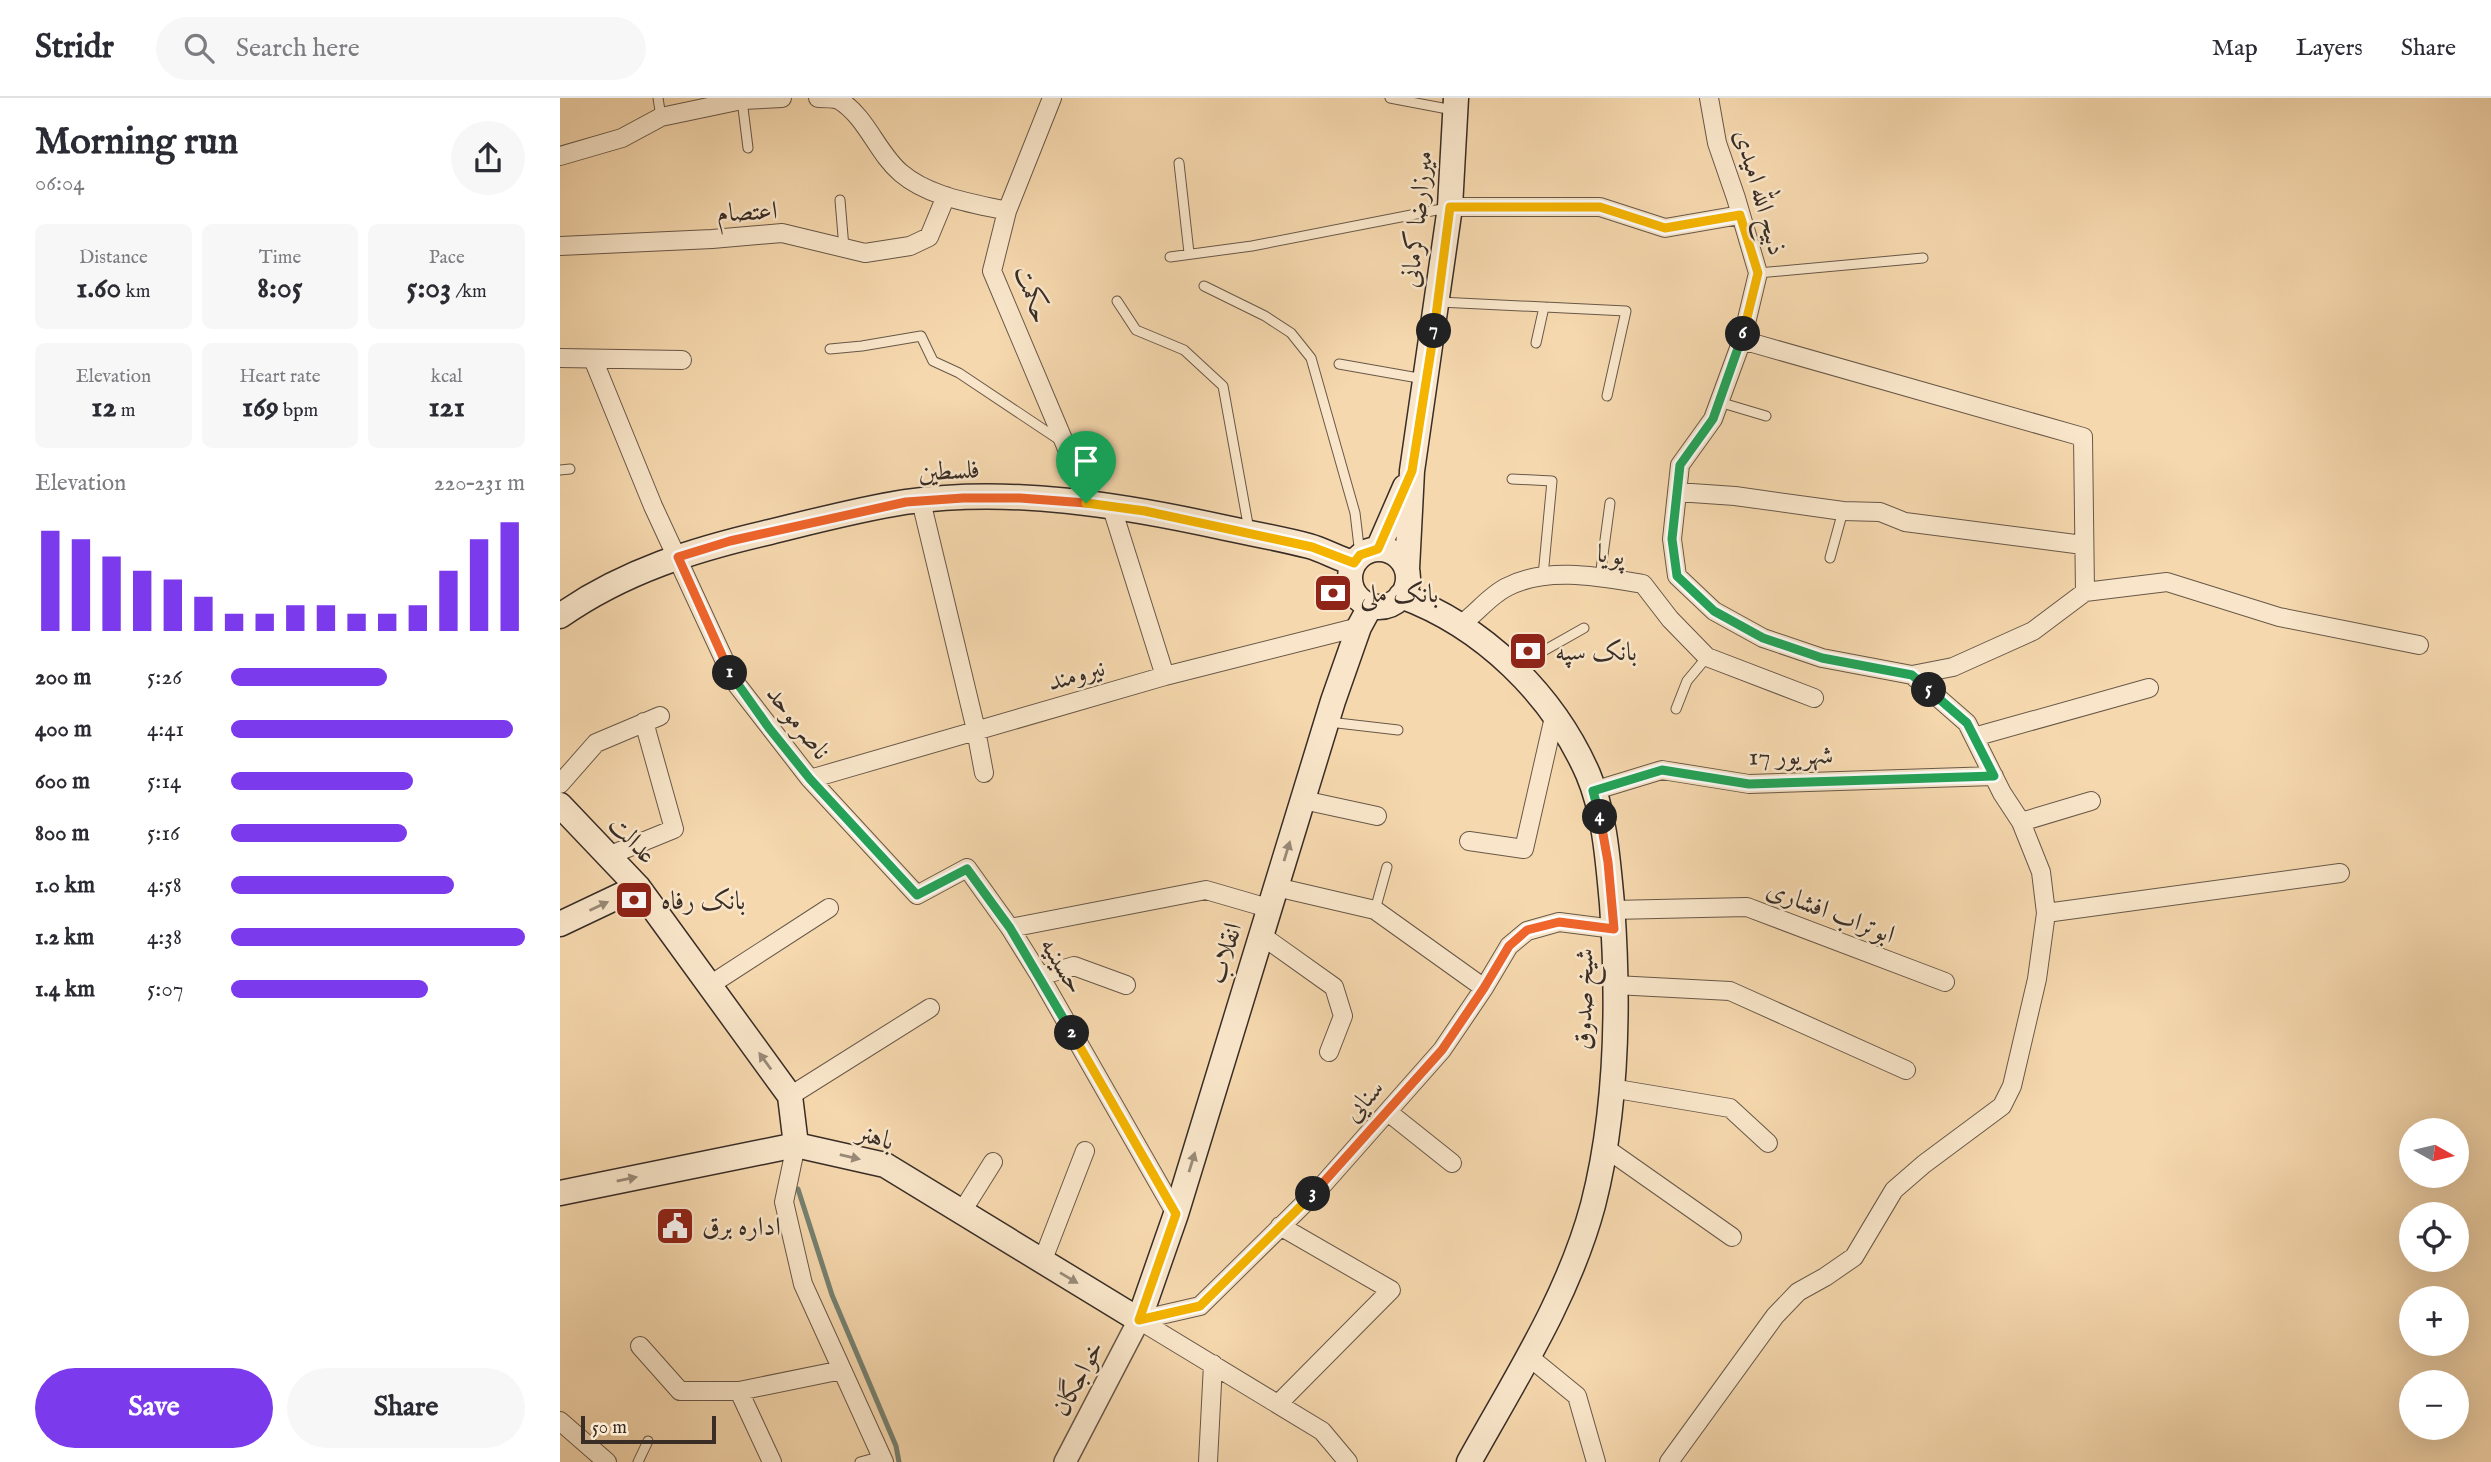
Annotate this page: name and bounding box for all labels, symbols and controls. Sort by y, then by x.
search box [156,17,646,80]
text: Stridr [35,27,114,69]
icon: search [180,29,218,67]
text: Search here [236,32,360,65]
text: Map [2212,33,2258,64]
text: Layers [2296,33,2363,64]
text: Share [2401,33,2456,64]
text: Morning run [35,119,238,167]
button: share [451,121,525,195]
street label: ذبیح الله امیدی [1720,124,1798,261]
street label: میرزارضا کرمانی [1394,149,1441,289]
text: 06:04 [35,169,85,198]
street label: اعتصام [716,194,779,236]
text: Distance [79,246,148,270]
text: Time [259,246,301,270]
text: Pace [429,246,465,270]
street label: حکمت [1006,261,1057,328]
text: 1.60 [76,270,121,308]
text: 8:05 [257,270,303,308]
text: 5:03 [407,270,451,308]
text: km [121,280,150,304]
text: /km [451,280,487,304]
pin: 7 [1416,314,1452,348]
pin: 6 [1726,316,1760,352]
text: 7 [1429,318,1438,342]
text: 6 [1738,321,1747,345]
text: Elevation [76,365,151,389]
text: Heart rate [239,365,321,389]
text: kcal [431,365,463,389]
text: 12 [91,389,117,427]
text: 169 [242,389,279,427]
text: 121 [428,389,465,427]
text: m [117,399,135,423]
text: bpm [279,399,318,423]
pin [1056,431,1116,503]
icon: arrive [1067,442,1105,480]
street label: فلسطین [917,453,981,490]
text: Elevation [35,469,126,498]
text: 220–231 m [434,469,525,498]
street label: پویا [1595,538,1628,574]
bank icon: بانک ملی [1312,572,1354,614]
place label: بانک ملی [1360,578,1438,612]
bank icon: بانک سپه [1507,630,1549,672]
place label: بانک سپه [1555,636,1637,669]
street label: نیرومند [1044,652,1109,699]
pin: 1 [712,656,748,690]
text: 1 [726,660,733,684]
text: 200 m [35,663,91,692]
text: 5:26 [147,663,182,692]
pin: 5 [1912,672,1946,708]
text: 5 [1925,677,1932,701]
street label: ناصرموحد [758,679,837,767]
text: 400 m [35,715,92,744]
text: 4:41 [147,715,184,744]
street label: 17 شهریور [1748,739,1834,774]
text: 600 m [35,767,90,796]
text: 5:14 [147,767,181,796]
pin: 4 [1583,800,1618,834]
text: 4 [1595,804,1604,828]
street label: عدالت [601,809,663,871]
text: 800 m [35,819,89,848]
text: 5:16 [147,819,180,848]
one-way arrow [1282,840,1292,861]
text: 1.0 km [35,871,95,900]
text: 4:58 [147,871,182,900]
street label: ابوتراب افشاری [1762,873,1899,952]
bank icon: بانک رفاه [613,879,655,921]
place label: بانک رفاه [661,885,746,918]
one-way arrow [589,900,609,912]
street label: انقلاب [1201,919,1250,988]
text: 1.2 km [35,923,94,952]
text: 4:38 [147,923,182,952]
street label: حسینیه [1032,931,1091,1000]
street label: شیخ صدوق [1567,948,1608,1050]
text: 1.4 km [35,975,95,1004]
text: 5:07 [147,975,183,1004]
pin: 2 [1054,1016,1090,1051]
text: 2 [1067,1020,1076,1044]
one-way arrow [758,1052,772,1070]
street label: سنایی [1336,1073,1392,1129]
street label: باهنر [850,1115,898,1159]
north arrow [2399,1118,2469,1188]
map controls [2399,1118,2469,1440]
one-way arrow [839,1152,861,1163]
one-way arrow [1187,1152,1197,1173]
one-way arrow [616,1174,638,1185]
pin: 3 [1296,1176,1330,1212]
text: 3 [1309,1181,1316,1205]
button: locate [2399,1202,2469,1272]
public building icon: اداره برق [654,1205,696,1247]
place label: اداره برق [702,1211,781,1244]
one-way arrow [1060,1272,1079,1284]
button: + [2399,1286,2469,1356]
street label: خواجگان [1044,1335,1112,1422]
button: Save [35,1368,273,1448]
button: Share [287,1368,525,1448]
button: − [2399,1370,2469,1440]
scale bar [581,1413,716,1445]
text: 50 m [592,1416,627,1440]

